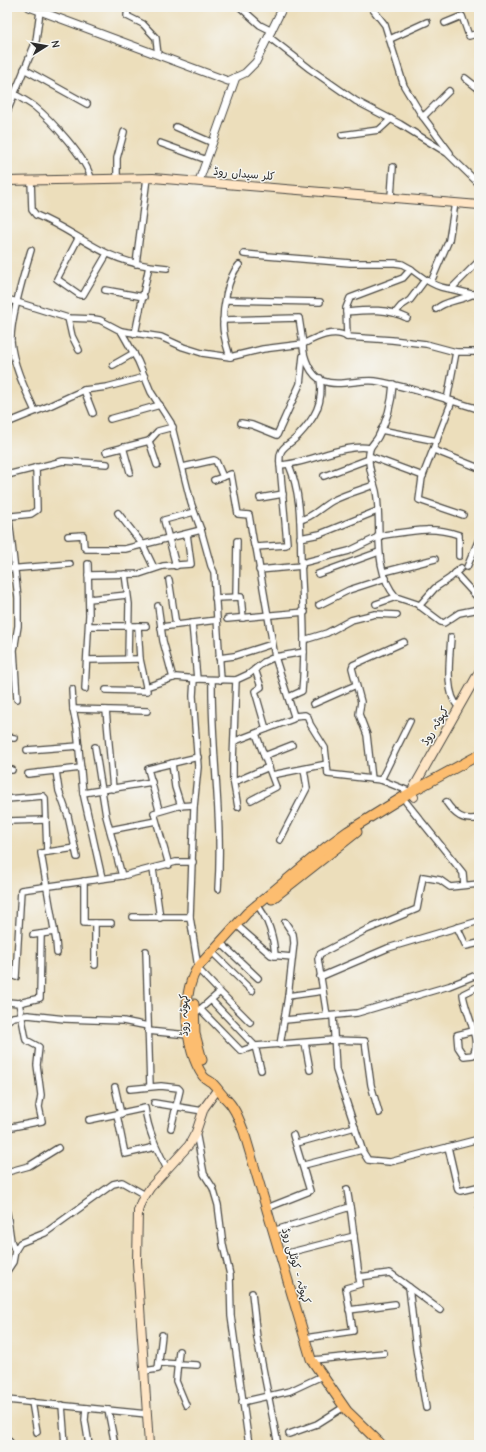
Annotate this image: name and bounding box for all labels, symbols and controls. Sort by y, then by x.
north arrow [26,26,66,66]
text: N [48,39,62,49]
street label: کلر سیداں روڈ [213,165,276,183]
street label: کہوٹہ روڈ [419,704,452,748]
street label: کہوٹہ روڈ [177,993,192,1037]
street label: کہوٹہ - کوٹلی روڈ [278,1227,313,1306]

